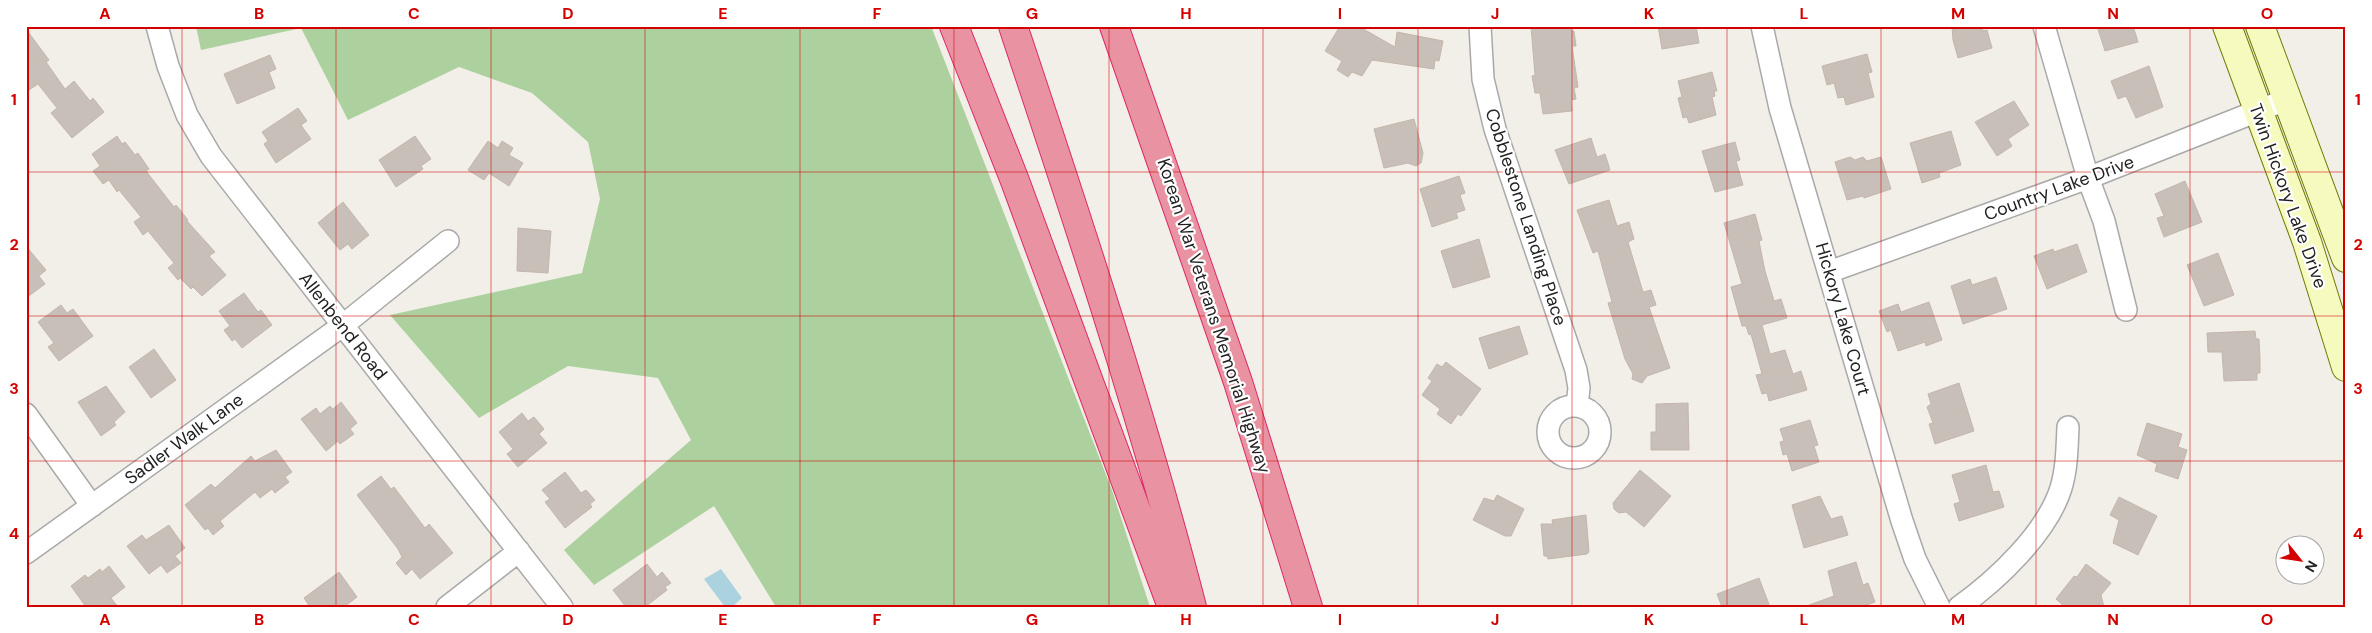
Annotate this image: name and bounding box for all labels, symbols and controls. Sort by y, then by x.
text: A [99,3,111,24]
text: B [254,3,264,24]
text: C [408,3,420,24]
text: D [562,3,574,24]
text: E [718,3,728,24]
text: F [873,3,882,24]
text: G [1026,3,1038,24]
text: H [1180,3,1192,24]
text: I [1338,3,1342,24]
text: J [1491,3,1499,24]
text: K [1644,3,1655,24]
text: L [1800,3,1809,24]
text: M [1951,3,1965,24]
text: N [2107,3,2119,24]
text: O [2261,3,2273,24]
text: 1 [11,89,17,110]
text: 1 [2355,89,2361,110]
street label: Twin Hickory Lake Drive [2243,100,2333,292]
street label: Cobblestone Landing Place [1480,105,1572,329]
street label: Country Lake Drive [1981,150,2137,226]
street label: Korean War Veterans Memorial Highway [1152,155,1276,477]
text: 2 [9,234,19,255]
text: 2 [2353,234,2363,255]
street label: Hickory Lake Court [1810,240,1876,398]
street label: Allenbend Road [293,267,393,385]
text: 3 [9,378,19,399]
text: 3 [2353,378,2363,399]
street label: Sadler Walk Lane [120,388,248,490]
text: 4 [9,523,19,544]
text: 4 [2353,523,2363,544]
north arrow [2274,536,2324,586]
text: N [2301,558,2322,575]
text: A [99,609,111,630]
text: B [254,609,264,630]
text: C [408,609,420,630]
text: D [562,609,574,630]
text: E [718,609,728,630]
text: F [873,609,882,630]
text: G [1026,609,1038,630]
text: H [1180,609,1192,630]
text: I [1338,609,1342,630]
text: J [1491,609,1499,630]
text: K [1644,609,1655,630]
text: L [1800,609,1809,630]
text: M [1951,609,1965,630]
text: N [2107,609,2119,630]
text: O [2261,609,2273,630]

